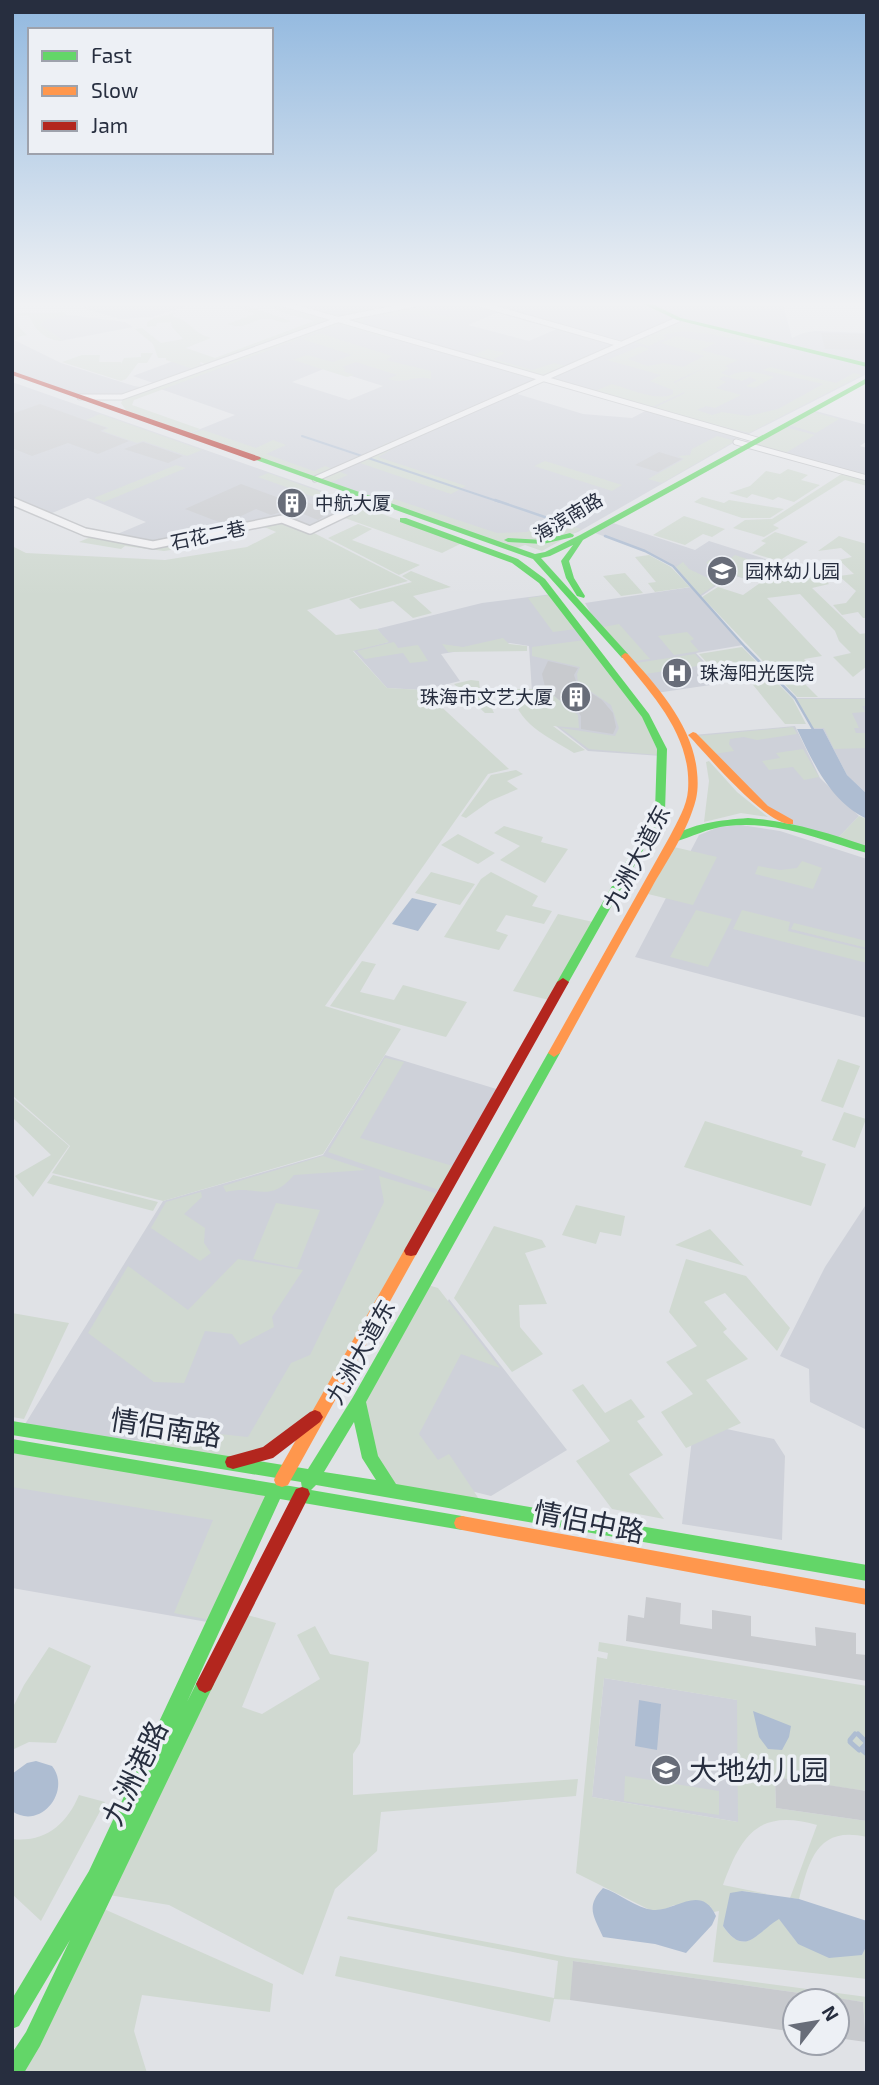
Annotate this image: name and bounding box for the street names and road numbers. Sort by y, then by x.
street label: 海滨南路 [529,487,606,546]
street label: 石花二巷 [168,515,247,554]
street label: 九洲大道东 [597,800,675,915]
street label: 九洲大道东 [320,1294,400,1409]
street label: 情侣南路 [108,1401,224,1453]
street label: 情侣中路 [531,1494,647,1548]
street label: 九洲港路 [94,1715,174,1830]

